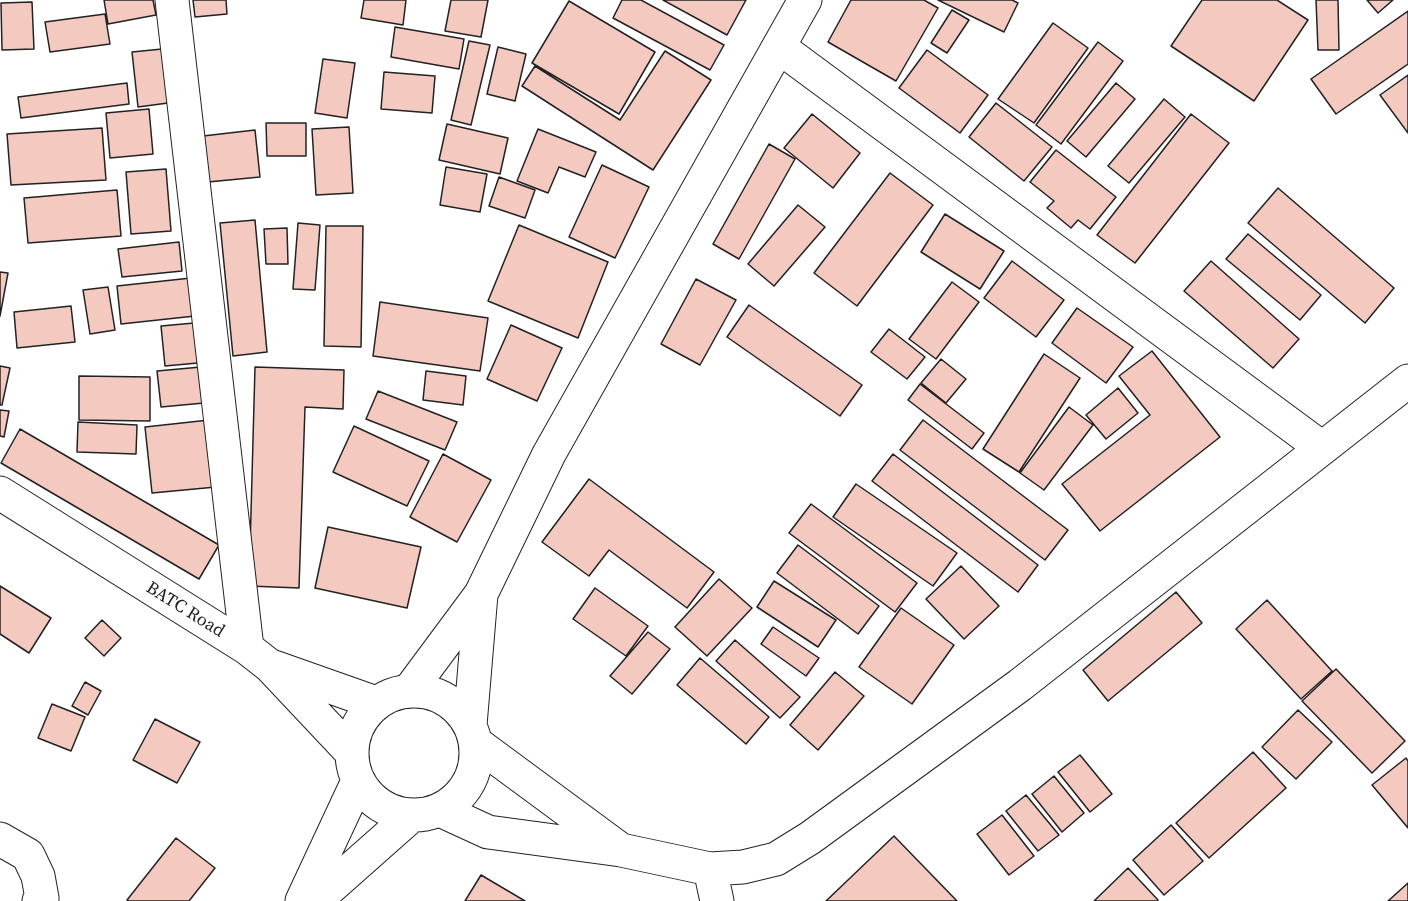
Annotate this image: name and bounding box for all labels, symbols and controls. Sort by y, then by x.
street label: BATC Road [142,577,228,643]

